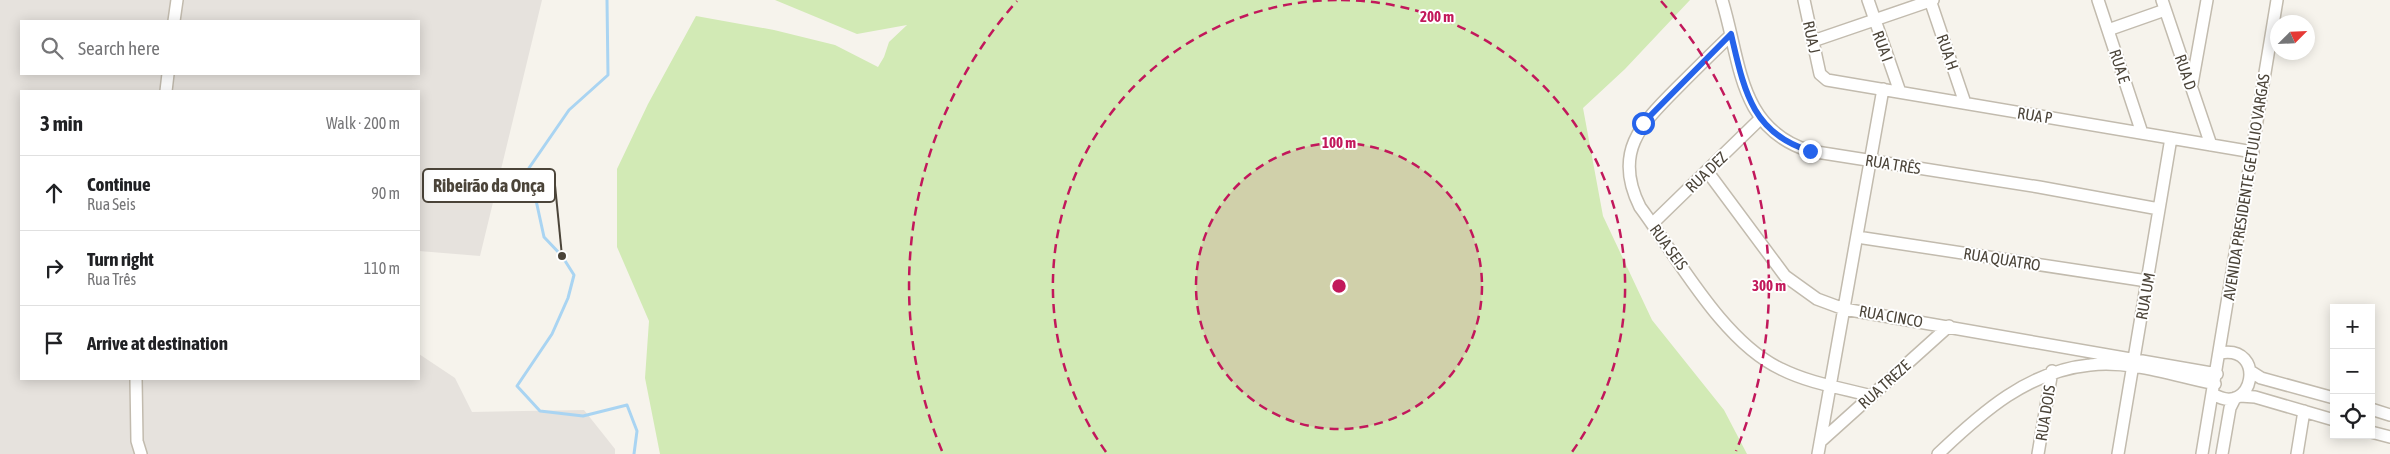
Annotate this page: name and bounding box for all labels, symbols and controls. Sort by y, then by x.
text: 200 m [1420,8,1454,25]
north arrow [2270,15,2315,60]
street label: RUA J [1800,19,1824,55]
search box [20,20,420,75]
street label: RUA I [1869,28,1897,64]
street label: RUA H [1934,32,1962,72]
icon: search [38,34,66,62]
text: Search here [78,37,160,59]
street label: RUA E [2106,47,2134,85]
street label: RUA D [2172,52,2200,92]
street label: AVENIDA PRESIDENTE GETULIO VARGAS [2219,72,2273,302]
street label: RUA P [2016,103,2054,127]
text: 3 min [40,111,83,135]
route start [1632,112,1655,135]
text: Walk · 200 m [326,114,400,132]
text: 100 m [1322,134,1356,151]
route end [1799,140,1822,163]
street label: RUA DEZ [1682,148,1730,196]
street label: RUA TRÊS [1864,151,1922,177]
callout: Ribeirão da Onça [423,169,555,202]
text: Continue [87,173,151,195]
text: Ribeirão da Onça [433,175,545,196]
icon: ahead [40,179,68,207]
text: 90 m [371,184,400,202]
text: Rua Seis [87,195,136,213]
street label: RUA SEIS [1646,221,1692,273]
street label: RUA QUATRO [1962,244,2042,274]
text: Turn right [87,248,154,270]
icon: right [40,254,68,282]
text: 110 m [364,259,400,277]
text: Rua Três [87,270,136,288]
street label: RUA UM [2132,271,2158,321]
centre of rings [1330,277,1348,295]
text: 300 m [1752,277,1786,294]
street label: RUA CINCO [1858,302,1924,330]
map controls [2330,304,2375,439]
button: + [2330,304,2375,349]
icon: arrive [40,329,68,357]
text: Arrive at destination [87,332,228,354]
button: − [2330,349,2375,394]
street label: RUA TREZE [1854,356,1914,412]
street label: RUA DOIS [2032,383,2058,442]
button: locate [2330,394,2375,439]

